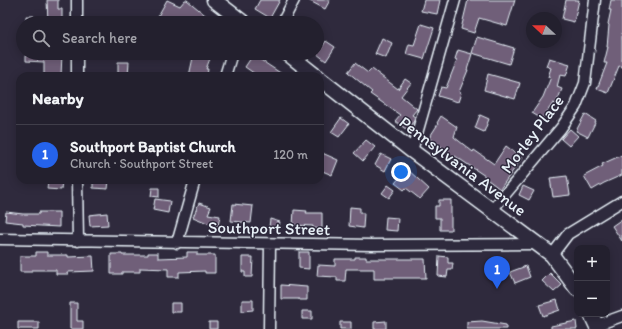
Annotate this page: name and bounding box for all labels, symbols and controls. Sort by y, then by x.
north arrow [526,12,562,48]
search box [16,16,324,60]
icon: search [30,27,52,49]
text: Search here [62,29,137,47]
text: Nearby [32,88,84,108]
street label: Morley Place [496,91,568,177]
street label: Pennsylvania Avenue [396,112,530,220]
text: Southport Baptist Church [70,138,236,156]
text: 1 [42,147,48,162]
text: 120 m [273,147,308,162]
text: Church · Southport Street [70,156,213,171]
your location [391,162,411,182]
street label: Southport Street [208,217,331,239]
map controls [574,245,610,317]
button: + [574,245,610,281]
pin: 1 [484,256,510,289]
button: − [574,281,610,317]

